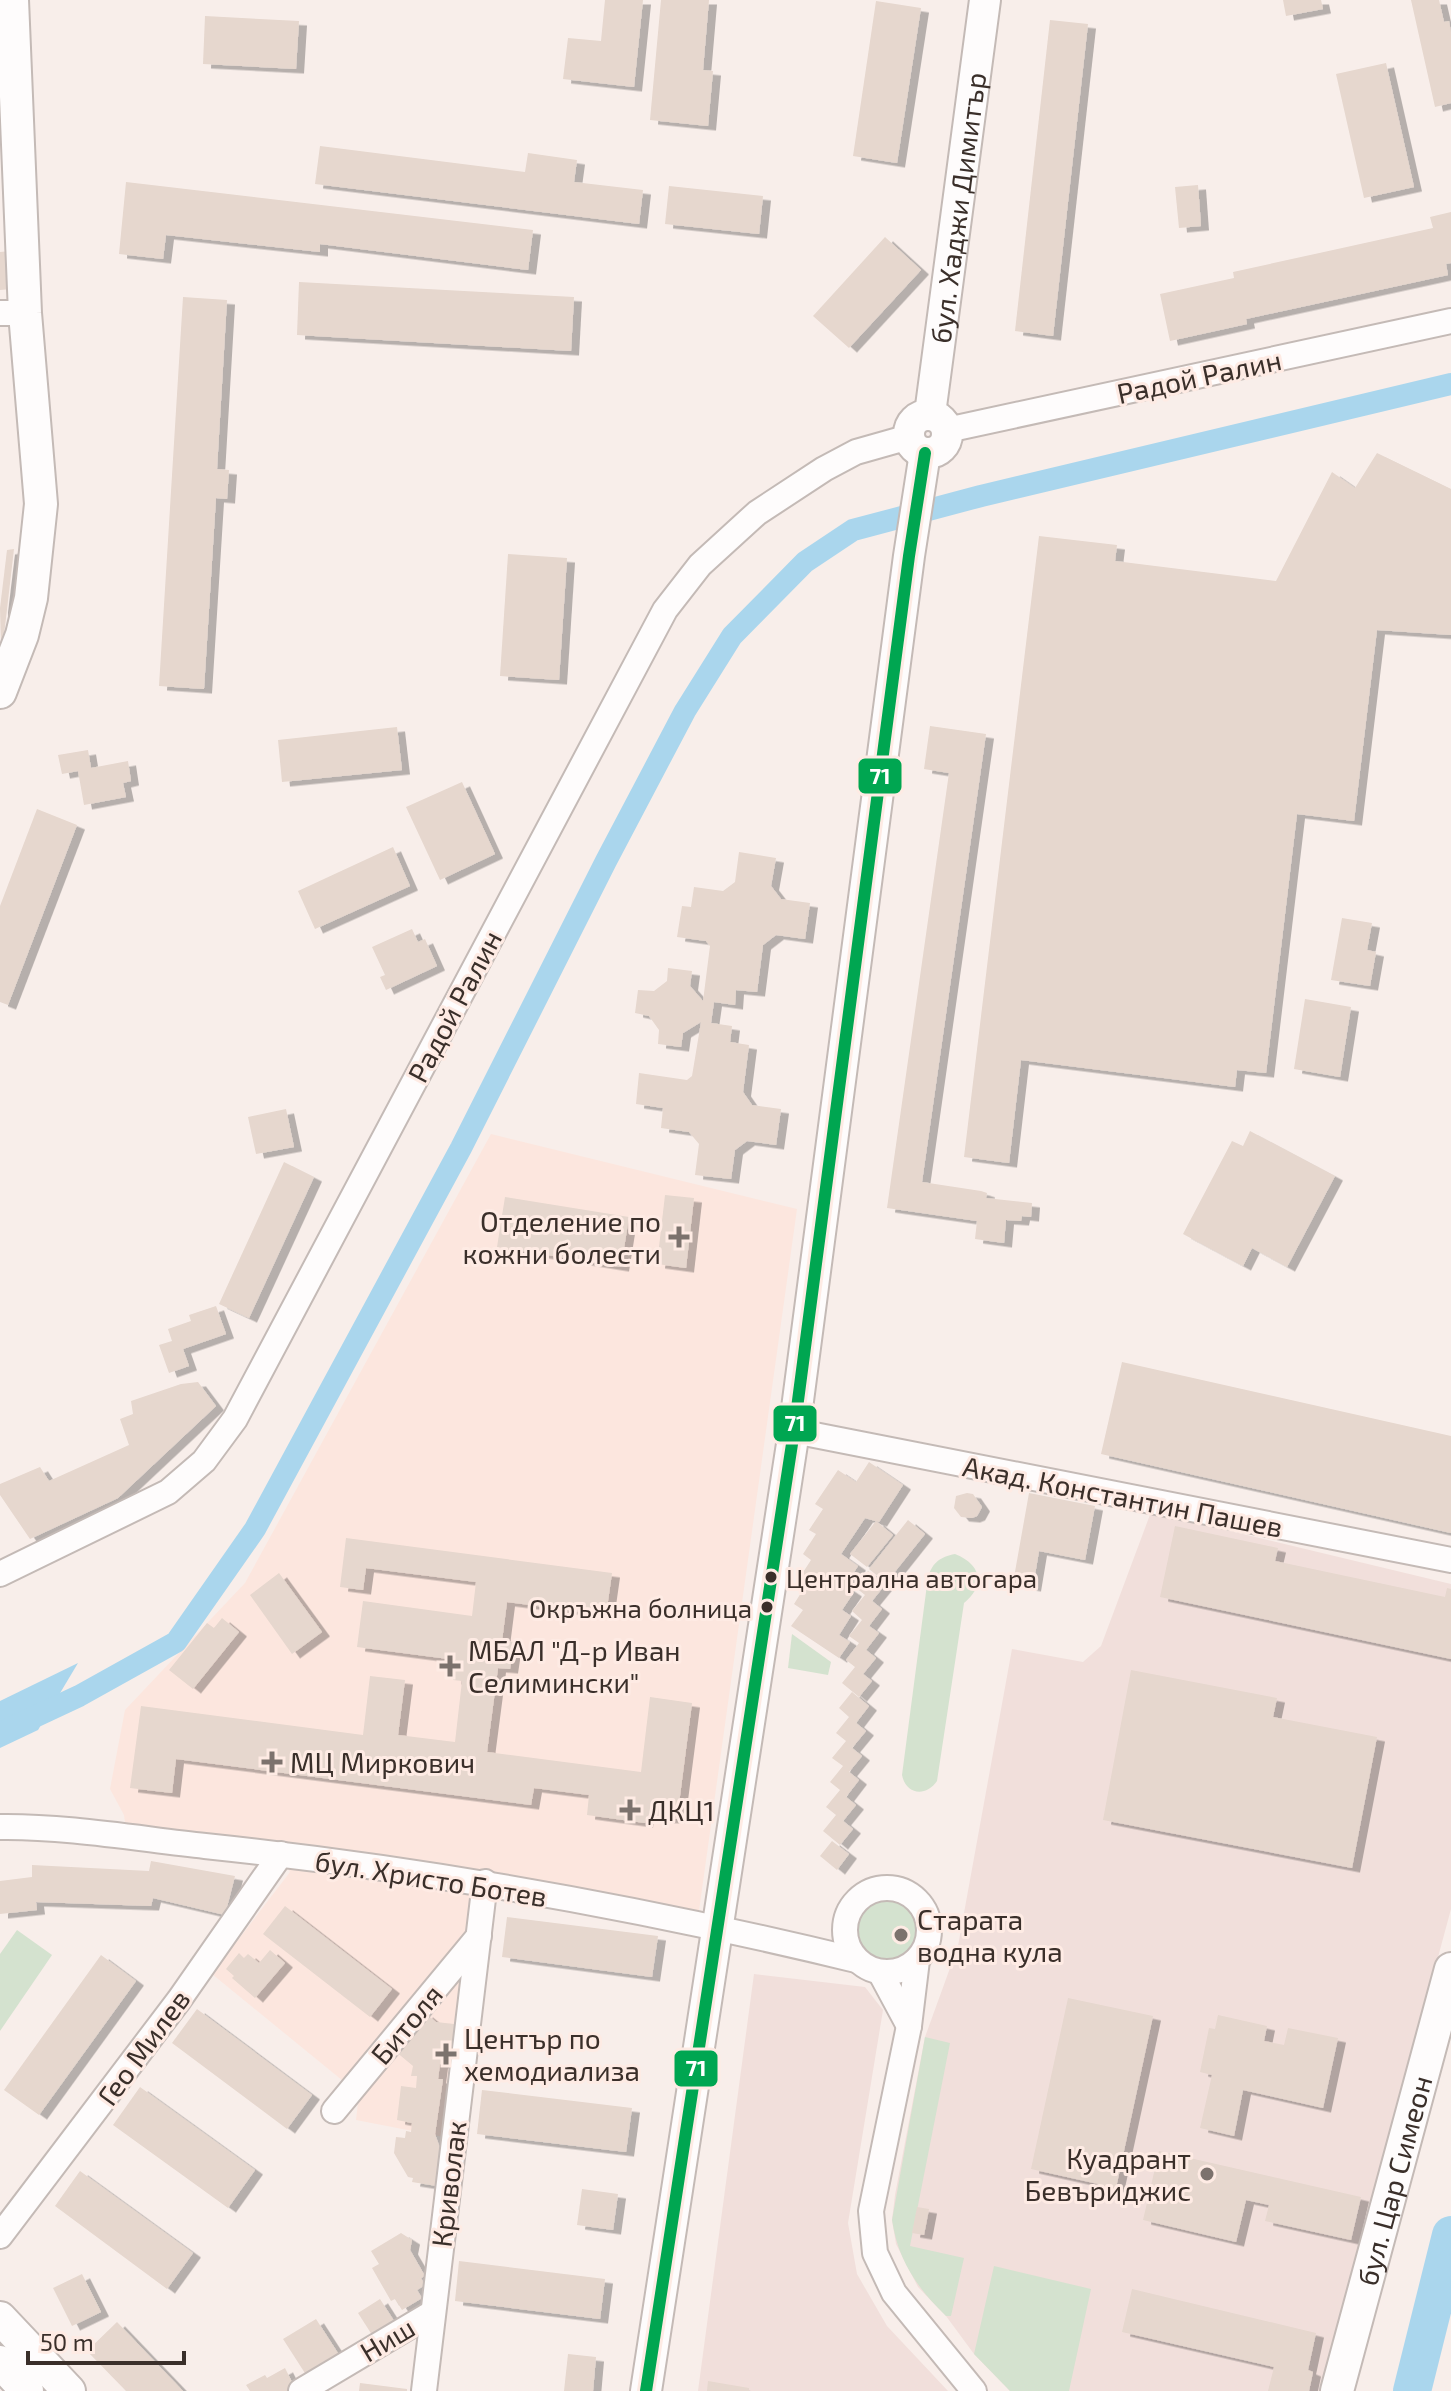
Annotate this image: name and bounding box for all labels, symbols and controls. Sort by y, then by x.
street label: бул. Хаджи Димитър [923,70,992,345]
street label: Радой Ралин [1114,342,1284,410]
line badge: 71 [857,757,903,795]
text: 71 [869,762,891,788]
street label: Радой Ралин [400,924,508,1088]
place label: Отделение по кожни болести [463,1204,661,1270]
marker: Отделение по кожни болести [668,1226,690,1248]
line badge: 71 [772,1404,818,1443]
text: 71 [784,1409,806,1435]
street label: Акад. Константин Пашев [960,1448,1286,1544]
place label: Централна автогара [786,1562,1037,1593]
marker: Централна автогара [763,1569,779,1585]
place label: Окръжна болница [529,1592,752,1623]
marker: Окръжна болница [759,1599,775,1615]
place label: МБАЛ "Д-р Иван Селимински" [468,1633,681,1699]
marker: МБАЛ "Д-р Иван Селимински" [439,1655,461,1677]
place label: МЦ Миркович [290,1745,475,1779]
marker: МЦ Миркович [261,1751,283,1773]
place label: ДКЦ1 [648,1793,715,1827]
marker: ДКЦ1 [619,1799,641,1821]
street label: бул. Христо Ботев [313,1843,549,1913]
place label: Старата водна кула [917,1902,1063,1968]
marker: Старата водна кула [892,1926,910,1944]
street label: Битоля [363,1977,449,2071]
street label: Гео Милев [90,1982,196,2112]
place label: Център по хемодиализа [464,2021,640,2087]
marker: Център по хемодиализа [435,2043,457,2065]
line badge: 71 [673,2049,719,2088]
text: 71 [685,2054,707,2080]
street label: бул. Цар Симеон [1349,2072,1438,2289]
street label: Криволак [423,2119,473,2249]
place label: Куадрант Бевъриджис [1025,2141,1191,2207]
marker: Куадрант Бевъриджис [1198,2165,1216,2183]
street label: Ниш [354,2310,420,2368]
scale bar [28,2315,184,2365]
text: 50 m [40,2327,94,2356]

